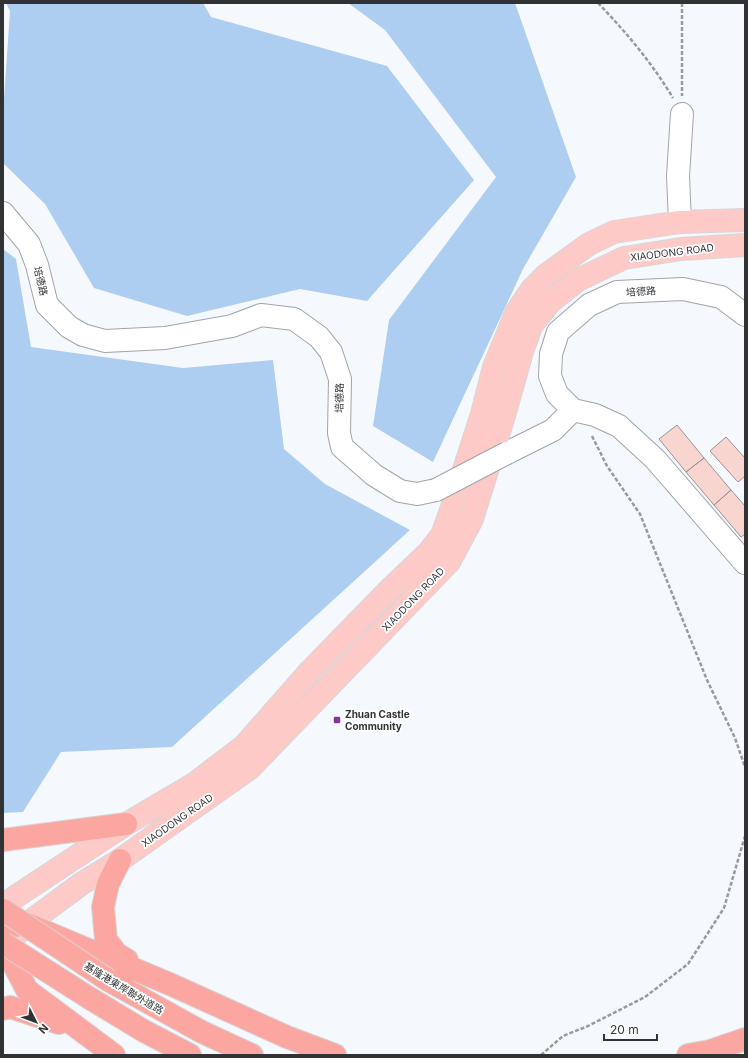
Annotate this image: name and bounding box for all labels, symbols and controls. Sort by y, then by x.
street label: XIAODONG ROAD [629,241,715,263]
street label: 培德路 [32,265,50,297]
street label: 培德路 [626,284,656,298]
street label: 培德路 [333,383,345,413]
street label: XIAODONG ROAD [379,565,447,633]
place label: Zhuan Castle Community [345,708,410,733]
marker: Zhuan Castle Community [332,715,342,725]
street label: XIAODONG ROAD [139,791,215,849]
street label: 基隆港東岸聯外道路 [82,960,166,1016]
north arrow [16,1002,56,1042]
scale bar [604,1016,657,1042]
text: N [35,1021,51,1036]
text: 20 m [610,1022,639,1037]

